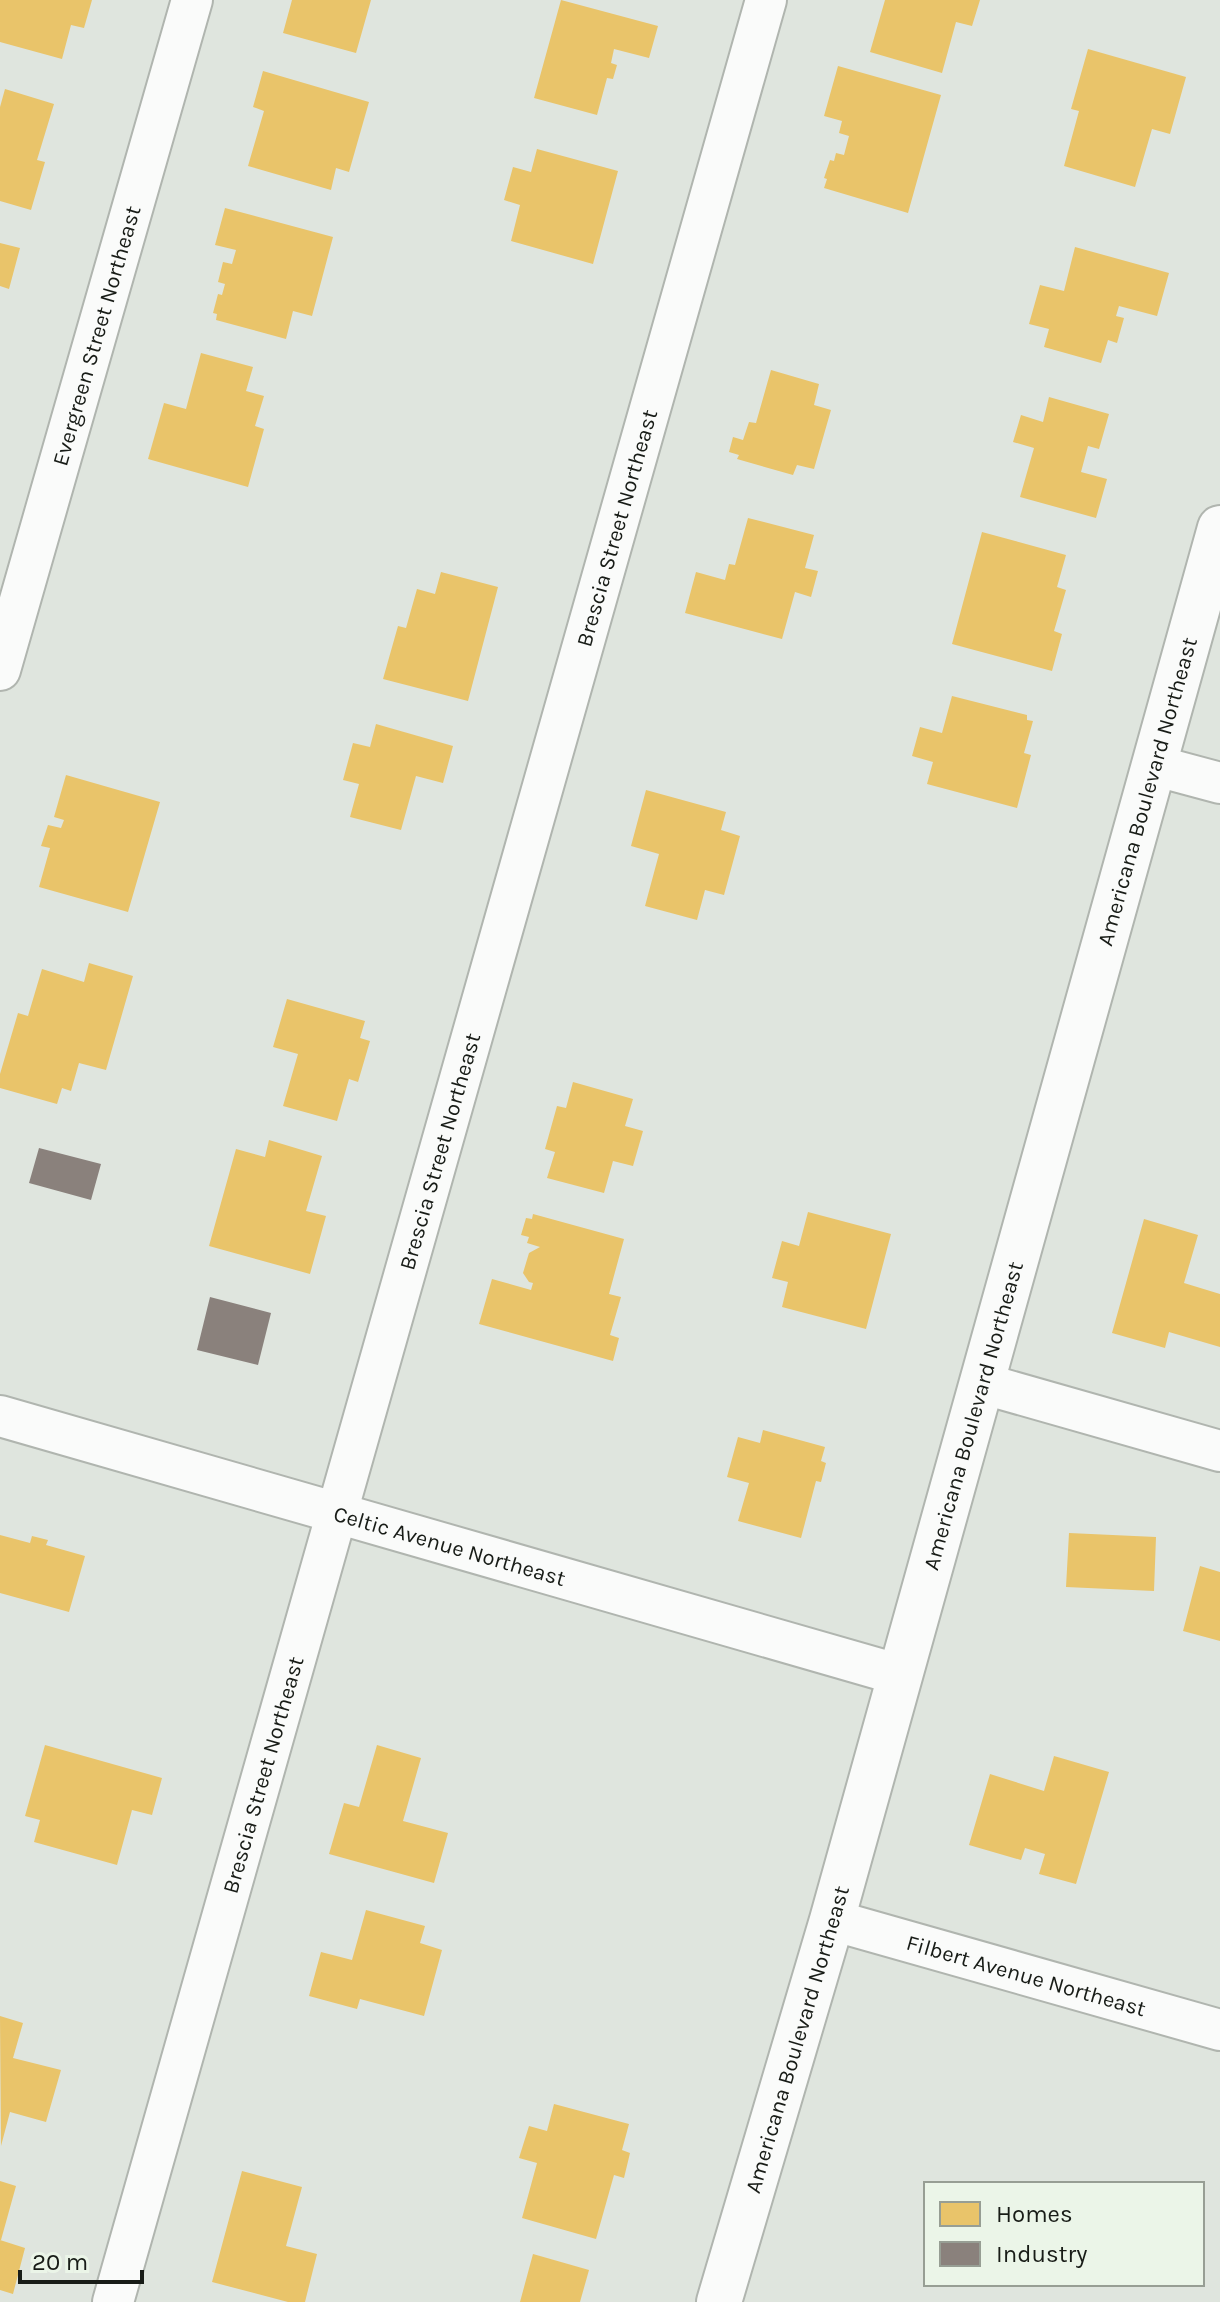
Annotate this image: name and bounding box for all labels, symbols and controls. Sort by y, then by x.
street label: Evergreen Street Northeast [47,203,146,469]
street label: Brescia Street Northeast [571,407,663,650]
street label: Americana Boulevard Northeast [1092,635,1203,949]
street label: Brescia Street Northeast [394,1030,486,1273]
street label: Americana Boulevard Northeast [918,1259,1029,1573]
street label: Celtic Avenue Northeast [331,1501,568,1592]
street label: Brescia Street Northeast [218,1653,309,1897]
street label: Americana Boulevard Northeast [740,1883,855,2196]
street label: Filbert Avenue Northeast [903,1930,1149,2022]
legend [924,2182,1204,2286]
text: Homes [996,2200,1073,2228]
scale bar [20,2234,142,2284]
text: Industry [996,2240,1087,2268]
text: 20 m [32,2248,88,2276]

